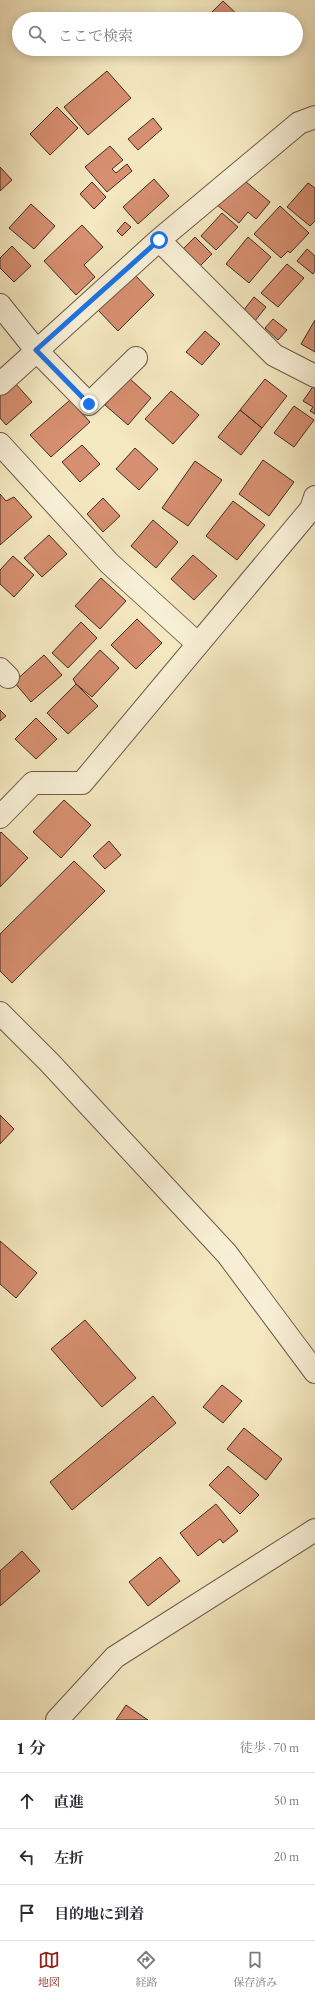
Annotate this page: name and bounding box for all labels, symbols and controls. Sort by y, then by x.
search box [12,12,303,56]
icon: search [26,23,48,45]
text: ここで検索 [58,26,133,45]
route start [150,231,168,249]
route end [80,395,98,413]
text: 1 分 [16,1737,46,1759]
text: 徒歩 · 70 m [240,1739,299,1756]
icon: ahead [16,1790,38,1812]
text: 直進 [54,1792,84,1811]
text: 50 m [274,1792,299,1809]
icon: left [16,1846,38,1868]
text: 左折 [54,1848,84,1867]
text: 20 m [274,1848,299,1865]
icon: arrive [16,1902,38,1924]
text: 目的地に到着 [54,1904,144,1923]
tab: 地図 [38,1949,60,1989]
tab: 経路 [135,1949,157,1989]
tab: 保存済み [233,1949,277,1989]

